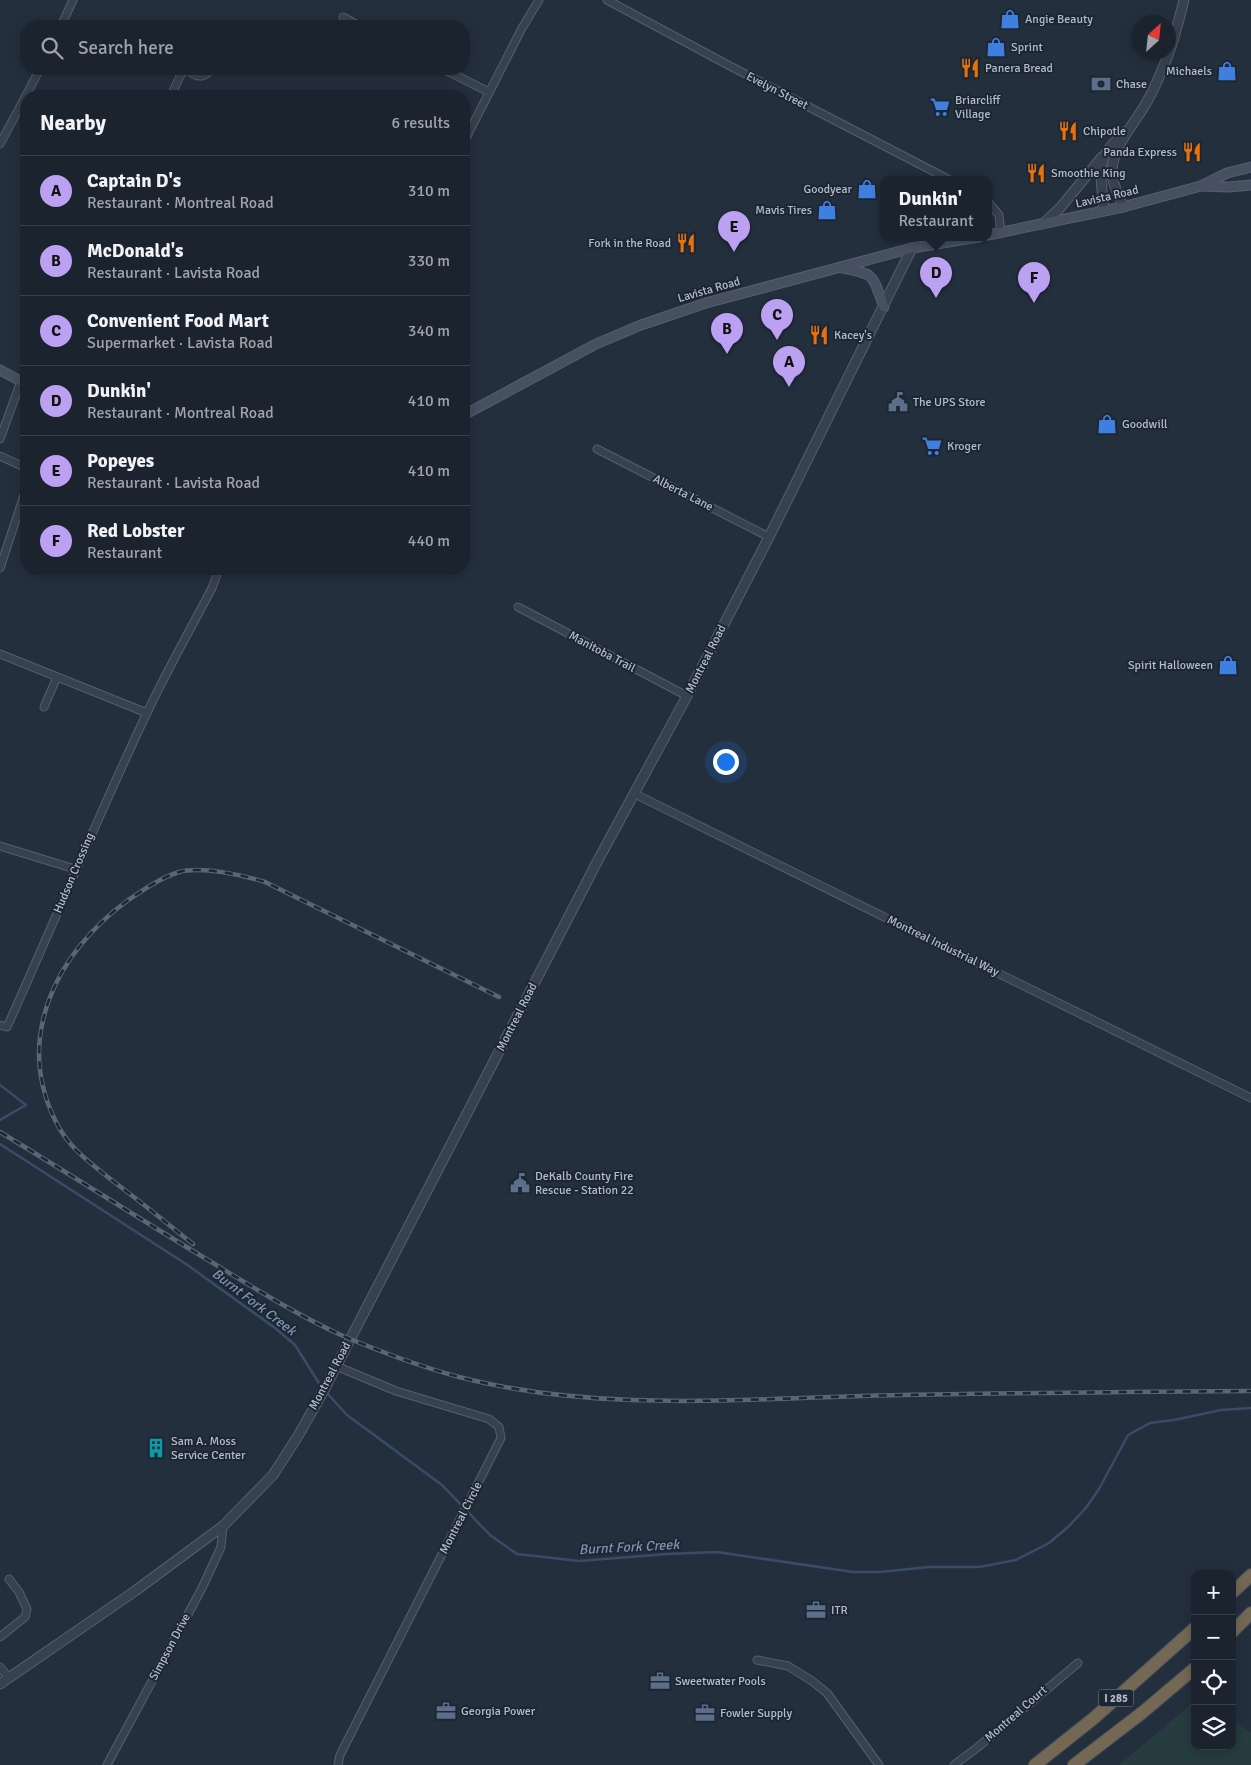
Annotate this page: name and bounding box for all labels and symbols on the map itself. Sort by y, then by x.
shop icon: Angie Beauty [999,8,1021,30]
place label: Angie Beauty [1025,12,1093,27]
north arrow [1131,15,1176,60]
shop icon: Sprint [985,36,1007,58]
place label: Sprint [1011,40,1043,55]
restaurant icon: Panera Bread [959,57,981,79]
shop icon: Michaels [1216,60,1238,82]
place label: Panera Bread [985,61,1053,76]
place label: Michaels [1166,64,1212,79]
street label: Evelyn Street [744,69,810,113]
bank icon: Chase [1090,73,1112,95]
place label: Chase [1116,77,1147,92]
place label: Briarcliff Village [955,93,1002,122]
supermarket icon: Briarcliff Village [929,96,951,118]
restaurant icon: Chipotle [1057,120,1079,142]
place label: Chipotle [1083,124,1126,139]
restaurant icon: Panda Express [1181,141,1203,163]
place label: Panda Express [1103,145,1177,160]
restaurant icon: Smoothie King [1025,162,1047,184]
place label: Smoothie King [1051,166,1126,181]
shop icon: Goodyear [856,178,878,200]
place label: Goodyear [803,182,853,197]
street label: Lavista Road [1074,182,1140,212]
shop icon: Mavis Tires [816,199,838,221]
place label: Mavis Tires [755,203,812,218]
pin: E [718,211,750,252]
restaurant icon: Fork in the Road [675,232,697,254]
place label: Fork in the Road [588,236,671,251]
pin: D [920,257,952,298]
pin: F [1018,262,1050,303]
street label: Lavista Road [676,274,742,306]
pin: C [761,299,793,340]
pin: B [711,313,743,354]
restaurant icon: Kacey's [808,324,830,346]
place label: Kacey's [834,328,872,343]
pin: A [773,346,805,387]
public building icon: The UPS Store [887,391,909,413]
place label: The UPS Store [913,395,985,410]
shop icon: Goodwill [1096,413,1118,435]
place label: Goodwill [1122,417,1168,432]
supermarket icon: Kroger [921,435,943,457]
place label: Kroger [947,439,982,454]
street label: Alberta Lane [650,471,716,515]
street label: Montreal Road [682,622,730,696]
street label: Manitoba Trail [566,628,638,676]
shop icon: Spirit Halloween [1217,654,1239,676]
place label: Spirit Halloween [1128,658,1213,673]
your location [713,749,739,775]
street label: Hudson Crossing [50,830,98,916]
street label: Montreal Industrial Way [884,912,1002,980]
street label: Montreal Road [493,980,541,1054]
place label: DeKalb County Fire Rescue - Station 22 [535,1169,634,1198]
public building icon: DeKalb County Fire Rescue - Station 22 [509,1172,531,1194]
water label: Burnt Fork Creek [209,1265,301,1340]
street label: Montreal Road [306,1339,354,1413]
place label: Sam A. Moss Service Center [171,1434,246,1463]
building icon: Sam A. Moss Service Center [145,1437,167,1459]
street label: Montreal Circle [436,1479,486,1557]
water label: Burnt Fork Creek [578,1536,682,1558]
office icon: ITR [805,1599,827,1621]
place label: ITR [831,1603,848,1618]
street label: Simpson Drive [146,1611,194,1683]
office icon: Sweetwater Pools [649,1670,671,1692]
place label: Sweetwater Pools [675,1674,766,1689]
street label: Montreal Court [982,1683,1050,1745]
road number: I 285 [1098,1690,1134,1706]
office icon: Georgia Power [435,1700,457,1722]
office icon: Fowler Supply [694,1702,716,1724]
place label: Georgia Power [461,1704,536,1719]
place label: Fowler Supply [720,1706,793,1721]

